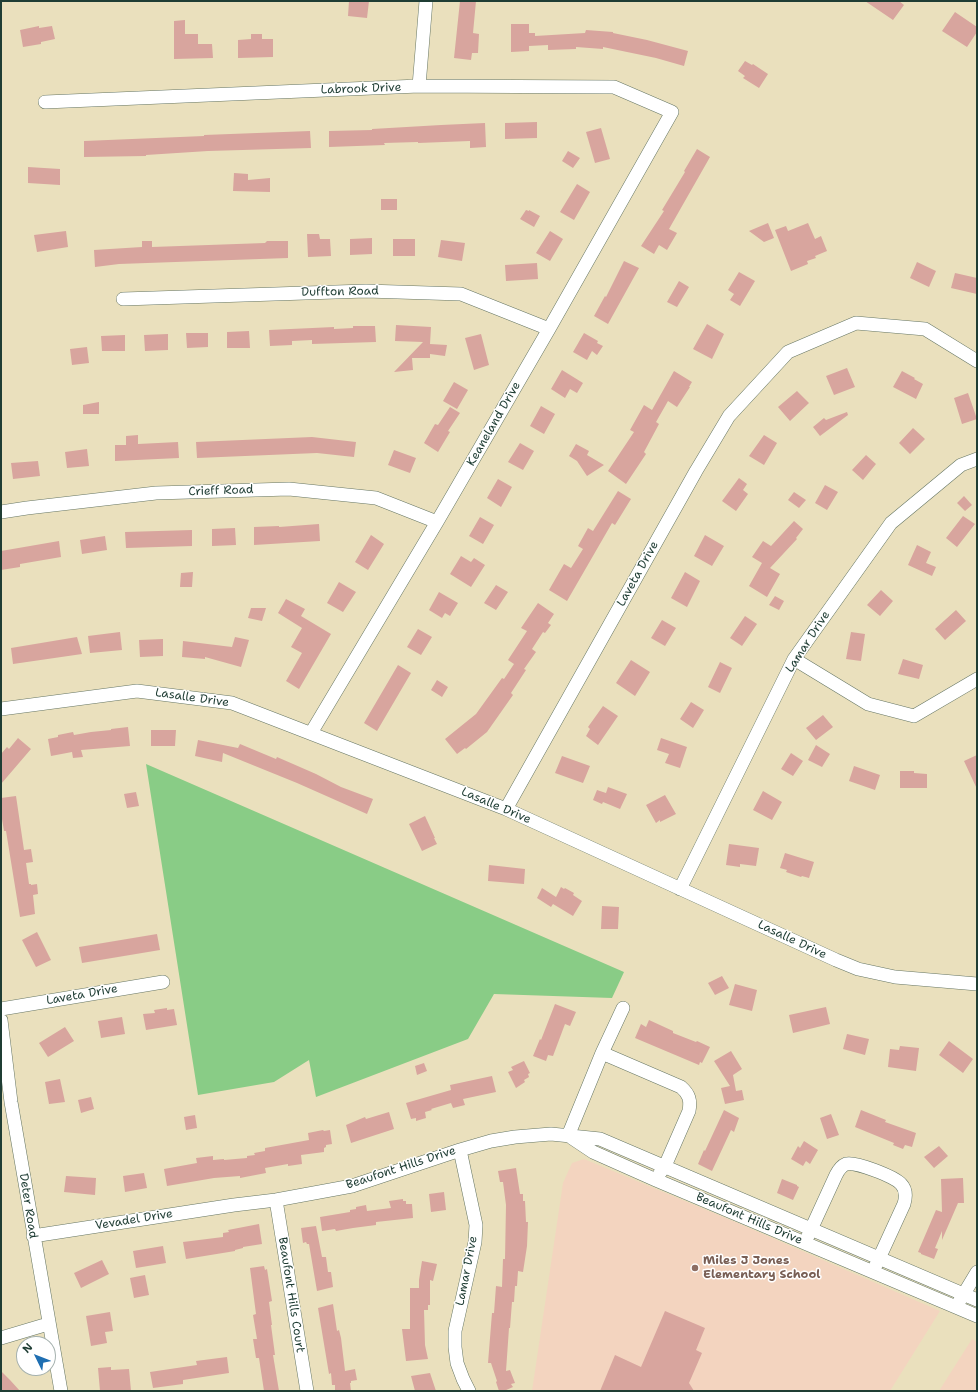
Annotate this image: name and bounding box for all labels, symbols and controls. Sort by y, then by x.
street label: Labrook Drive [320,80,402,98]
street label: Duffton Road [301,284,379,300]
street label: Keaneland Drive [464,379,524,469]
street label: Crieff Road [188,483,254,499]
street label: Laveta Drive [614,539,662,609]
street label: Lamar Drive [783,608,833,676]
street label: Lasalle Drive [154,686,230,710]
street label: Lasalle Drive [459,785,533,827]
street label: Lasalle Drive [755,918,829,962]
street label: Laveta Drive [45,982,119,1008]
street label: Beaufont Hills Drive [344,1143,458,1193]
street label: Deter Road [16,1172,40,1240]
street label: Beaufont Hills Drive [694,1190,804,1248]
street label: Vevadel Drive [94,1207,174,1233]
street label: Lamar Drive [453,1235,481,1307]
street label: Beaufont Hills Court [275,1236,307,1354]
place label: Miles J Jones Elementary School [703,1254,820,1282]
marker: Miles J Jones Elementary School [690,1263,700,1273]
north arrow [16,1336,56,1376]
text: N [19,1340,36,1356]

